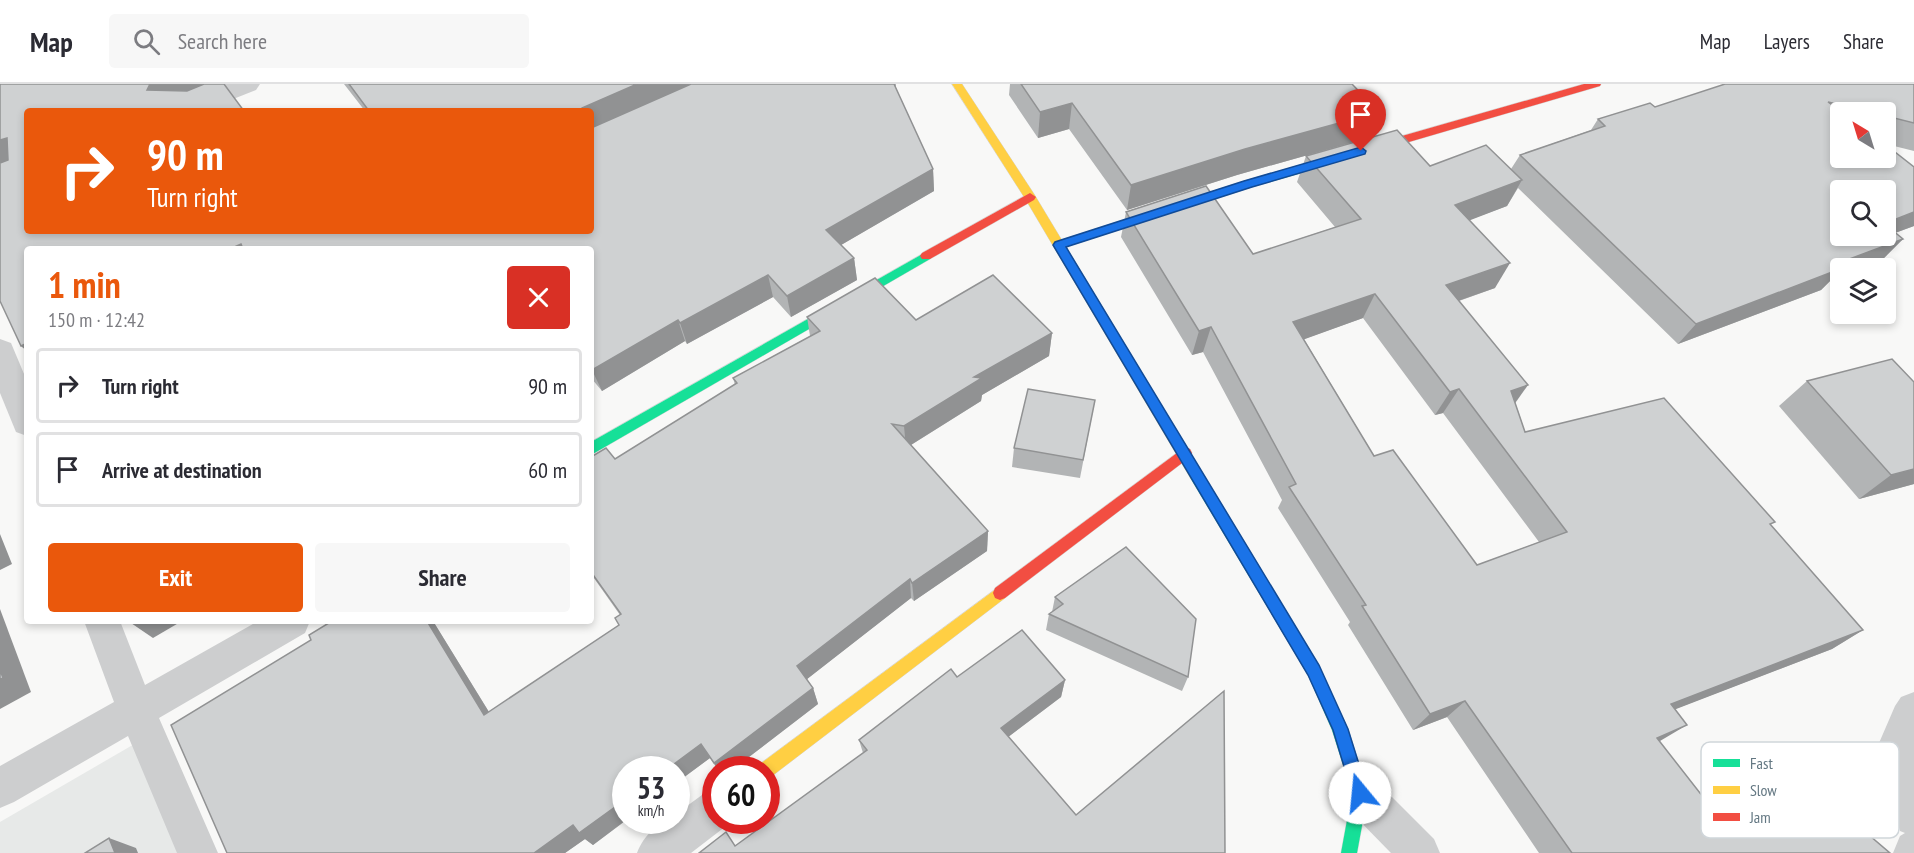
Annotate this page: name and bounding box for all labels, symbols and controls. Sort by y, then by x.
search box [109,14,529,68]
text: Map [30,23,73,60]
icon: search [130,25,163,58]
text: Search here [178,27,267,55]
text: Map [1700,28,1731,55]
text: Layers [1764,28,1810,55]
text: Share [1843,28,1884,55]
pin [1335,89,1386,151]
icon: arrive [1344,98,1377,131]
north arrow [1830,102,1896,168]
map controls [1830,102,1896,324]
text: 90 m [147,127,224,182]
icon: right [48,132,126,210]
text: Turn right [147,180,238,214]
button: search [1830,180,1896,246]
button: layers [1830,258,1896,324]
text: 1 min [48,261,121,308]
button: close [507,266,570,329]
text: 150 m · 12:42 [48,307,145,333]
icon: right [51,369,84,402]
text: Turn right [102,372,179,400]
text: 90 m [528,372,567,400]
icon: arrive [51,453,84,486]
text: Arrive at destination [102,456,262,484]
text: 60 m [528,456,567,484]
button: Exit [48,543,303,612]
button: Share [315,543,570,612]
legend [1701,742,1899,838]
text: Fast [1750,753,1773,773]
speed limit sign: 60 [702,756,780,834]
position arrow [1328,761,1392,825]
text: 53 [637,768,665,807]
text: Slow [1750,780,1777,800]
text: km/h [638,801,664,820]
text: Jam [1749,807,1771,827]

